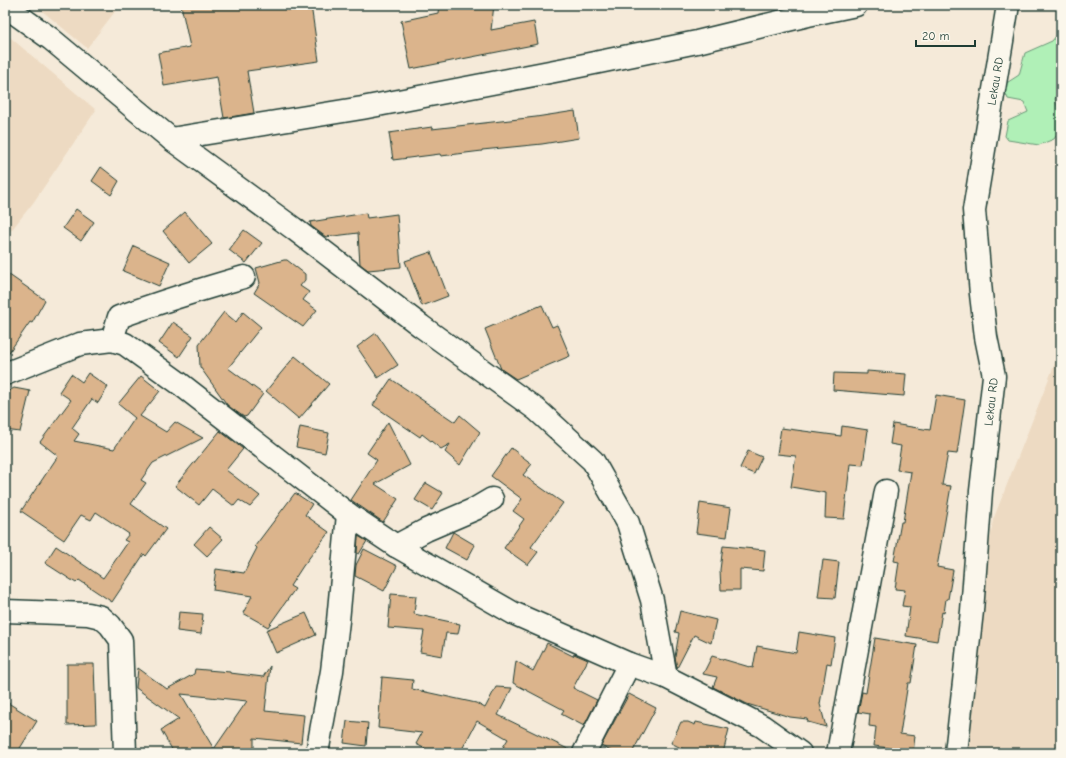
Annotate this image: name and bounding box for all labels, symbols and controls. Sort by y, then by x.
scale bar [916,22,975,48]
text: 20 m [922,29,950,43]
street label: Lekau RD [985,56,1006,106]
street label: Lekau RD [981,377,1001,427]

